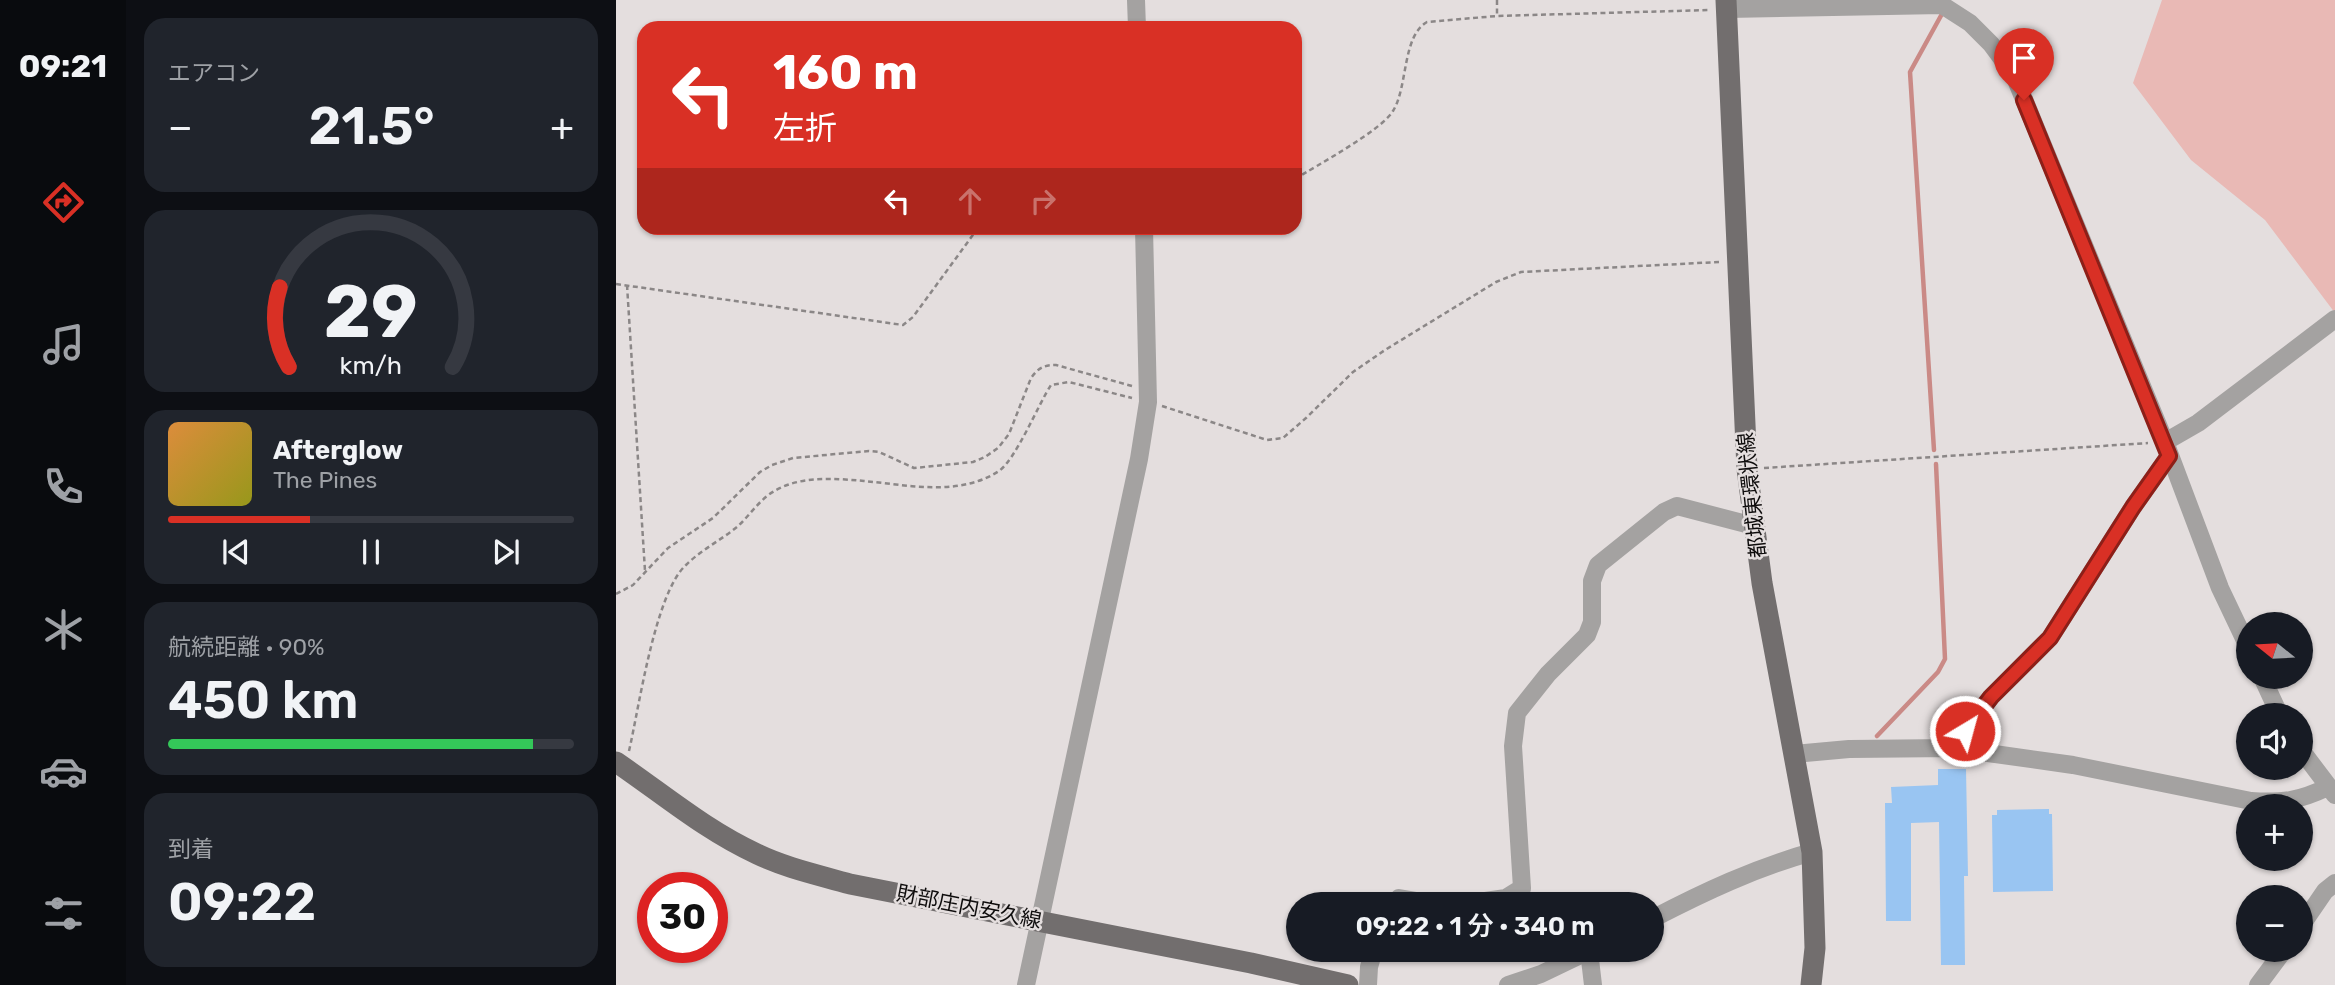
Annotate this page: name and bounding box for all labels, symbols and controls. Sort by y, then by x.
pin [1994,28,2054,100]
icon: arrive [2005,39,2043,77]
text: 160 m [773,43,918,101]
text: 09:21 [19,47,107,85]
icon: left [658,49,749,140]
text: エアコン [168,59,260,87]
text: 21.5° [308,95,435,157]
text: − [168,104,193,150]
text: + [550,104,574,150]
text: 左折 [773,109,837,147]
icon: directions [39,178,88,227]
icon: left [878,182,916,220]
icon: ahead [951,182,989,220]
icon: right [1024,182,1062,220]
text: 29 [324,269,418,355]
icon: music [39,320,88,369]
text: km/h [340,351,402,380]
street label: 都城東環状線 [1732,431,1771,559]
text: Afterglow [273,435,403,466]
icon: phone [39,462,88,511]
text: The Pines [273,466,377,494]
icon: previous [217,533,255,571]
icon: pause [352,533,390,571]
icon: next [487,533,525,571]
icon: climate [39,605,88,654]
north arrow [2236,612,2314,690]
map controls [2236,612,2313,962]
text: 航続距離 · 90% [168,633,325,661]
text: 450 km [168,669,359,731]
position arrow [1928,694,2002,768]
button: sound [2236,703,2313,780]
icon: car [39,747,88,796]
button: + [2236,794,2313,871]
text: 到着 [168,835,214,863]
text: 09:22 [168,871,316,933]
speed limit sign: 30 [637,872,728,963]
street label: 財部庄内安久線 [895,880,1044,933]
button: − [2236,885,2313,962]
icon: filters [39,889,88,938]
text: 09:22 · 1 分 · 340 m [1355,911,1595,942]

